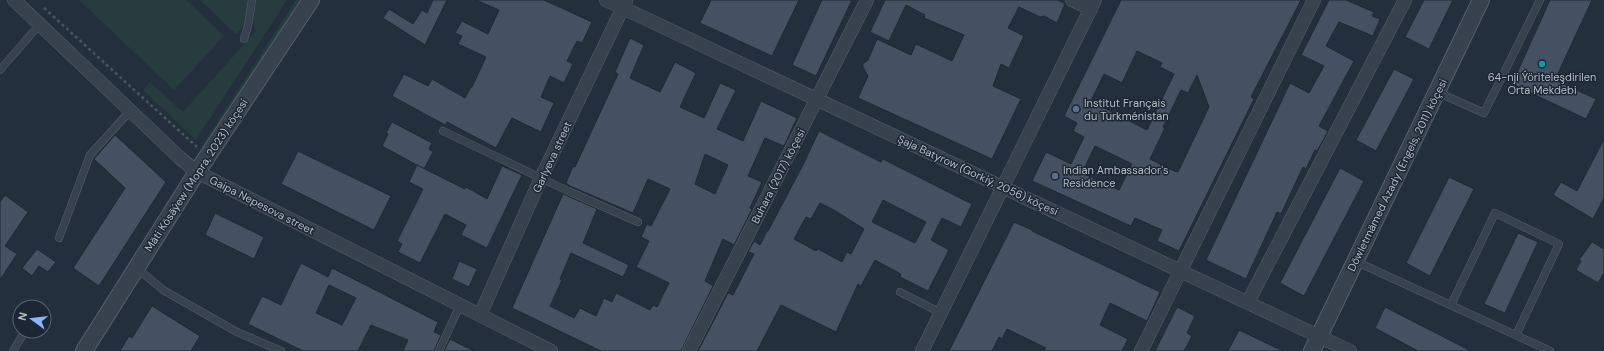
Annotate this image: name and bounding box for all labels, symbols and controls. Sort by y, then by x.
marker: 64-nji Ýöriteleşdirilen Orta Mekdebi [1537,59,1547,69]
place label: 64-nji Ýöriteleşdirilen Orta Mekdebi [1488,70,1596,97]
street label: Döwletmämed Azady (Engels, 2011) köçesi [1344,76,1450,274]
street label: Mäti Kösäýew (Mopra, 2023) köçesi [141,96,251,254]
place label: Institut Français du Turkménistan [1084,96,1169,123]
marker: Institut Français du Turkménistan [1071,104,1081,114]
street label: Garlyeva street [529,119,575,195]
street label: Buhara (2017) köçesi [748,126,808,226]
street label: Şaja Batyrow (Gorkiý, 2056) köçesi [895,132,1061,218]
place label: Indian Ambassador's Residence [1063,163,1168,190]
marker: Indian Ambassador's Residence [1050,171,1060,181]
street label: Gaipa Nepesova street [207,172,317,238]
north arrow [12,299,52,339]
text: N [15,311,30,322]

